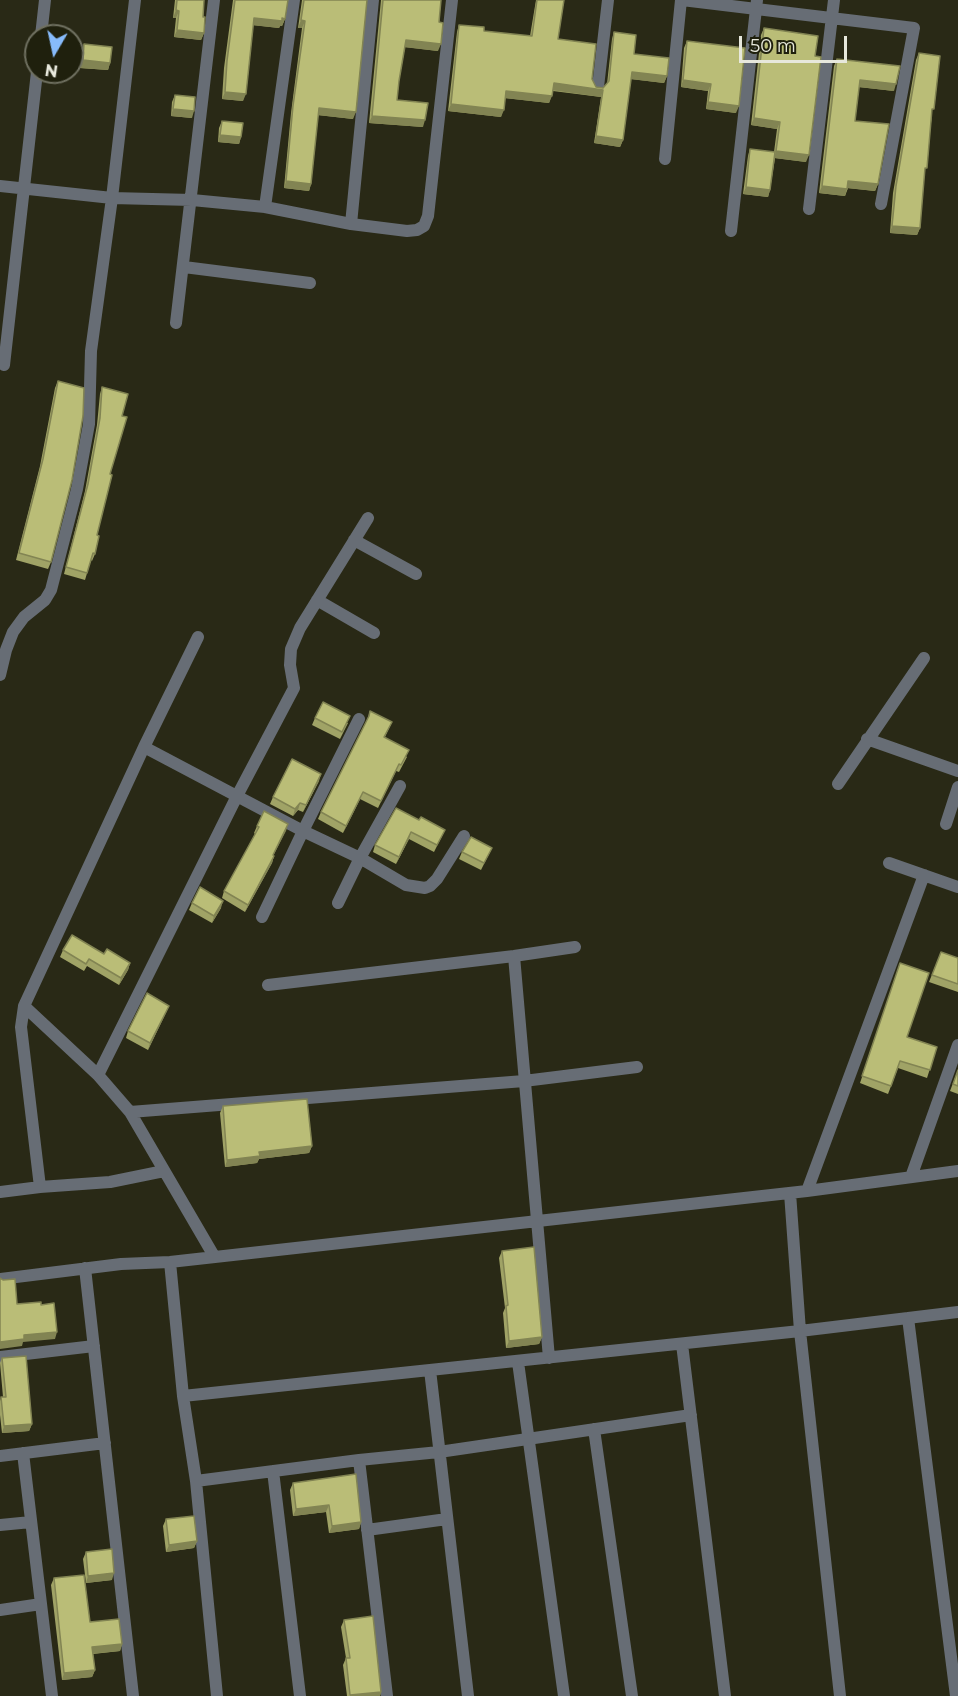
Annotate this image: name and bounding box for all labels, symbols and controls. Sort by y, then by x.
north arrow [24,24,84,84]
scale bar [742,24,850,62]
text: 50 m [750,35,796,57]
text: N [44,60,59,81]

